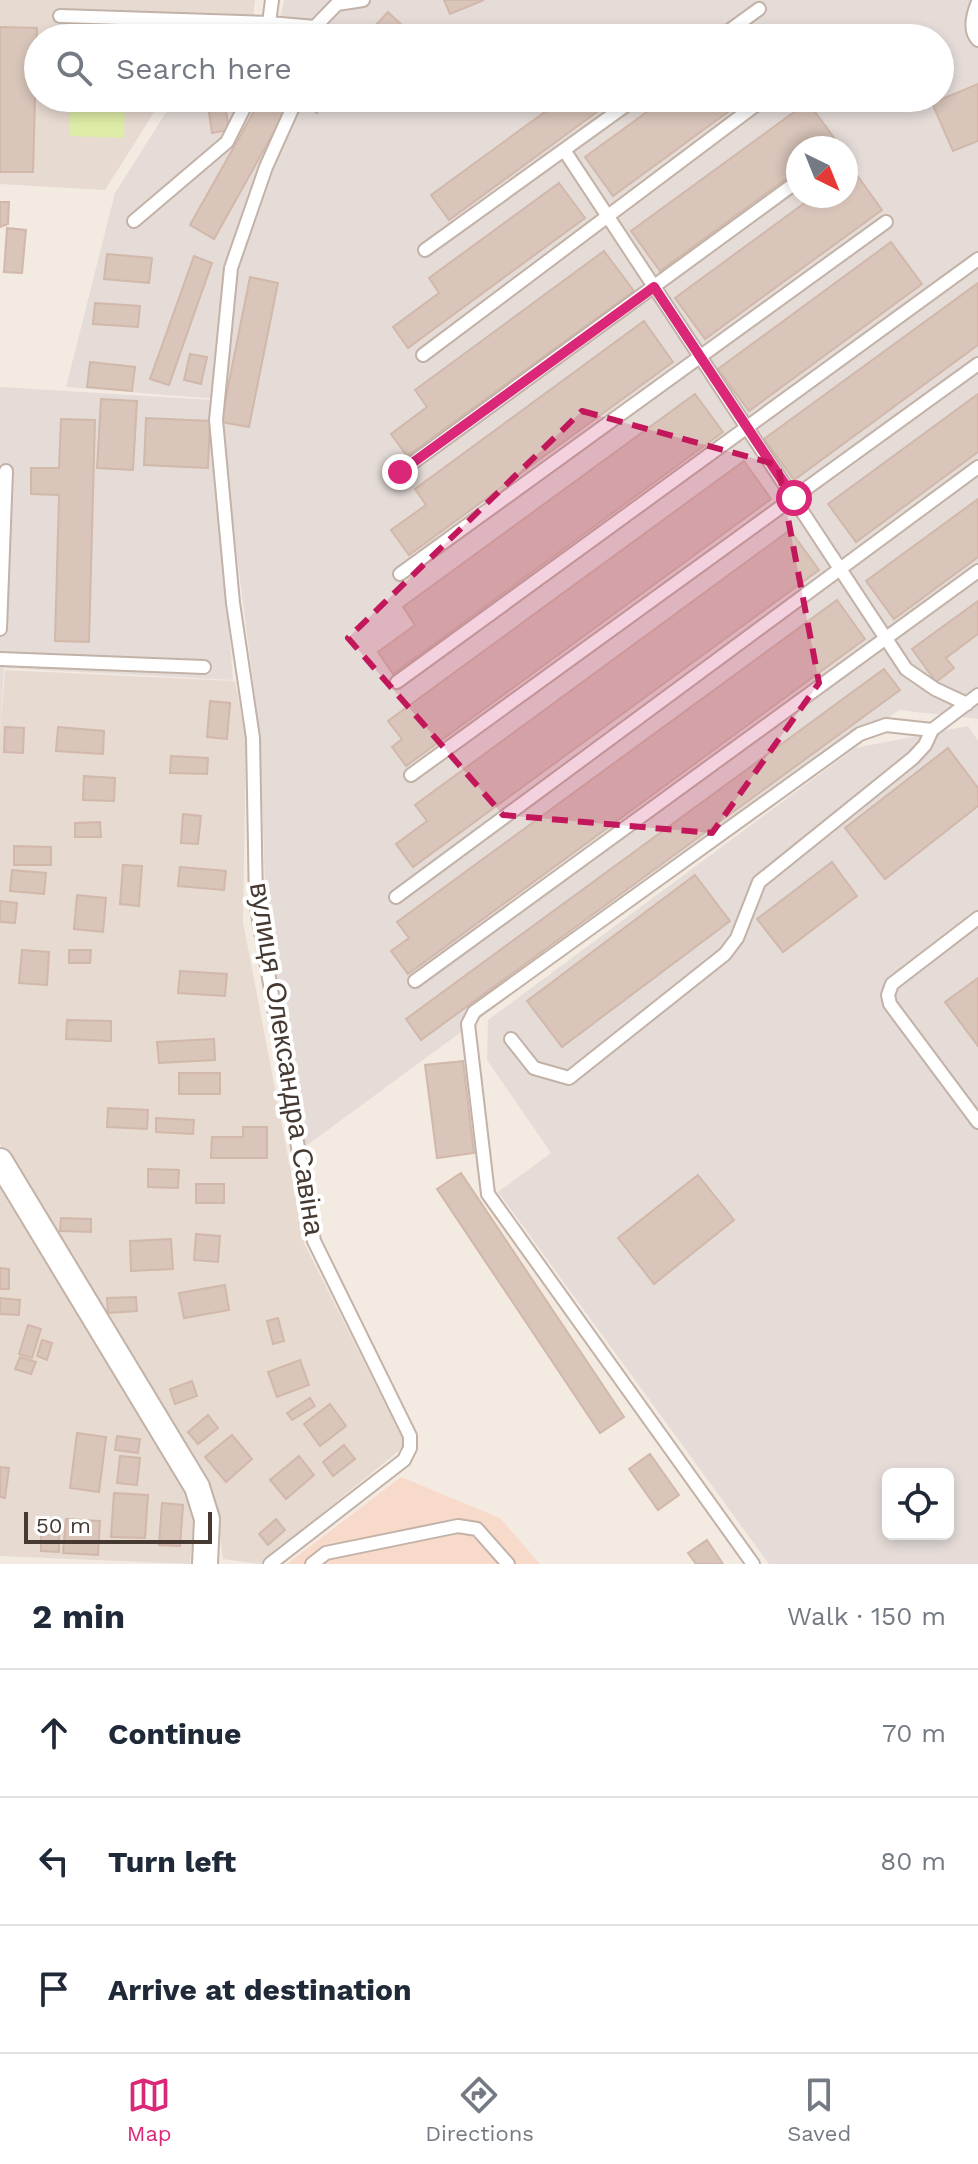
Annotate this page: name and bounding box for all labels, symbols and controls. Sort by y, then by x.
search box [24,24,954,112]
icon: search [52,46,96,90]
text: Search here [116,51,292,86]
north arrow [786,136,858,208]
route end [382,454,418,490]
route start [776,480,812,516]
street label: вулиця Олександра Савіна [243,880,331,1238]
map controls [882,1468,954,1540]
button: locate [882,1468,954,1540]
scale bar [24,1508,212,1544]
text: 50 m [36,1513,91,1538]
text: 2 min [32,1596,125,1636]
text: Walk · 150 m [787,1601,946,1631]
icon: ahead [32,1711,76,1755]
text: Continue [108,1716,241,1751]
text: 70 m [882,1718,946,1748]
icon: left [32,1839,76,1883]
text: Turn left [108,1844,236,1879]
text: 80 m [880,1846,946,1876]
icon: arrive [32,1967,76,2011]
text: Arrive at destination [108,1972,412,2007]
tab: Map [127,2073,172,2146]
tab: Directions [425,2073,534,2146]
tab: Saved [787,2073,851,2146]

